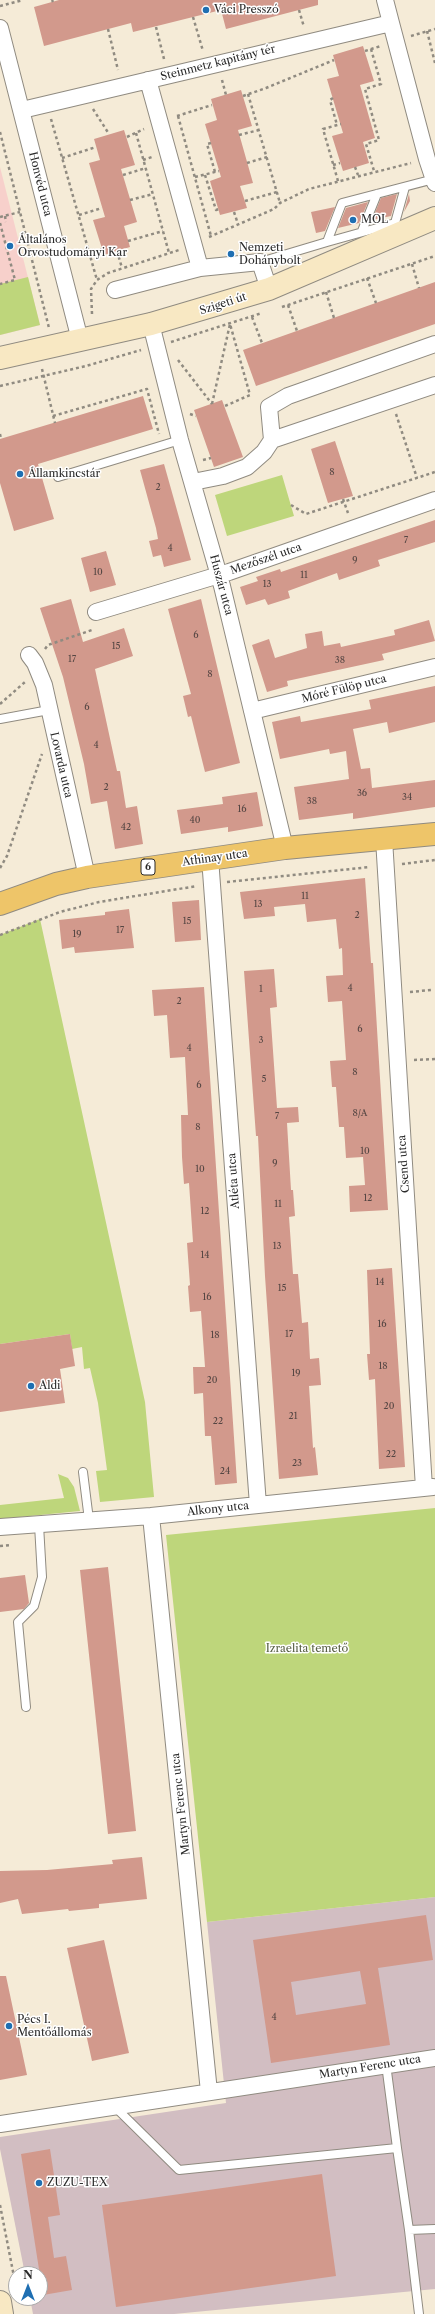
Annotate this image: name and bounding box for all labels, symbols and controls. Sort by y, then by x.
place label: Váci Presszó [214,3,279,17]
marker: Váci Presszó [201,5,211,15]
street label: Steinmetz kapitány tér [159,42,277,84]
street label: Honvéd utca [26,150,54,218]
place label: MOL [361,213,388,227]
marker: MOL [348,215,358,225]
place label: Általános Orvostudományi Kar [18,233,127,259]
marker: Általános Orvostudományi Kar [5,241,15,251]
place label: Nemzeti Dohánybolt [239,241,301,267]
marker: Nemzeti Dohánybolt [226,249,236,259]
street label: Szigeti út [198,290,248,318]
place label: Államkincstár [28,467,100,481]
house number: 8 [329,467,335,477]
marker: Államkincstár [15,469,25,479]
house number: 2 [155,482,161,492]
house number: 7 [404,535,408,545]
street label: Mezőszél utca [229,541,303,577]
house number: 4 [167,543,173,553]
street label: Huszár utca [207,553,235,617]
house number: 9 [352,555,358,565]
house number: 10 [93,567,103,577]
house number: 11 [300,570,308,580]
house number: 13 [263,579,271,589]
house number: 6 [193,630,199,640]
house number: 15 [112,641,120,651]
house number: 17 [68,654,76,664]
house number: 38 [335,655,345,665]
house number: 8 [207,669,213,679]
street label: Móré Fülöp utca [300,672,388,706]
house number: 6 [84,702,90,712]
street label: Lovarda utca [47,731,75,799]
house number: 4 [93,740,99,750]
house number: 2 [103,782,109,792]
house number: 36 [357,788,367,798]
house number: 34 [402,792,412,802]
house number: 38 [307,796,317,806]
house number: 16 [237,804,247,814]
house number: 40 [190,815,200,825]
house number: 42 [121,822,131,832]
street label: Athinay utca [181,847,249,869]
road number: 6 [141,859,155,875]
house number: 11 [301,891,309,901]
house number: 13 [254,899,262,909]
house number: 2 [354,910,360,920]
house number: 15 [183,916,191,926]
house number: 17 [116,925,124,935]
house number: 19 [72,929,82,939]
house number: 4 [347,983,353,993]
house number: 1 [259,984,263,994]
house number: 2 [176,996,182,1006]
house number: 6 [357,1024,363,1034]
house number: 3 [259,1035,263,1045]
house number: 4 [186,1043,192,1053]
house number: 8 [352,1067,358,1077]
house number: 5 [262,1074,266,1084]
house number: 6 [196,1080,202,1090]
house number: 8/A [352,1108,368,1118]
house number: 7 [275,1111,279,1121]
house number: 8 [195,1122,201,1132]
street label: Csend utca [395,1135,413,1193]
house number: 10 [360,1146,370,1156]
street label: Atléta utca [225,1153,243,1209]
house number: 9 [272,1158,278,1168]
house number: 10 [195,1164,205,1174]
house number: 12 [364,1193,372,1203]
house number: 11 [274,1199,282,1209]
house number: 12 [201,1206,209,1216]
house number: 13 [273,1241,281,1251]
house number: 14 [201,1250,209,1260]
house number: 14 [376,1277,384,1287]
house number: 15 [278,1283,286,1293]
house number: 16 [202,1292,212,1302]
house number: 16 [377,1319,387,1329]
house number: 17 [285,1329,293,1339]
house number: 18 [210,1330,220,1340]
house number: 18 [378,1361,388,1371]
house number: 19 [291,1368,301,1378]
house number: 20 [207,1375,217,1385]
place label: Aldi [39,1379,60,1393]
marker: Aldi [26,1381,36,1391]
house number: 20 [384,1401,394,1411]
house number: 21 [289,1411,297,1421]
house number: 22 [213,1416,223,1426]
house number: 22 [386,1449,396,1459]
house number: 23 [292,1458,302,1468]
house number: 24 [220,1466,230,1476]
street label: Alkony utca [186,1499,250,1519]
park label: Izraelita temető [266,1642,348,1656]
street label: Martyn Ferenc utca [169,1752,193,1856]
house number: 4 [271,2012,277,2022]
place label: Pécs I. Mentőállomás [17,2013,91,2039]
marker: Pécs I. Mentőállomás [4,2021,14,2031]
street label: Martyn Ferenc utca [318,2052,422,2082]
place label: ZUZU-TEX [47,2176,108,2190]
marker: ZUZU-TEX [34,2178,44,2188]
north arrow [8,2266,48,2306]
text: N [23,2268,33,2282]

